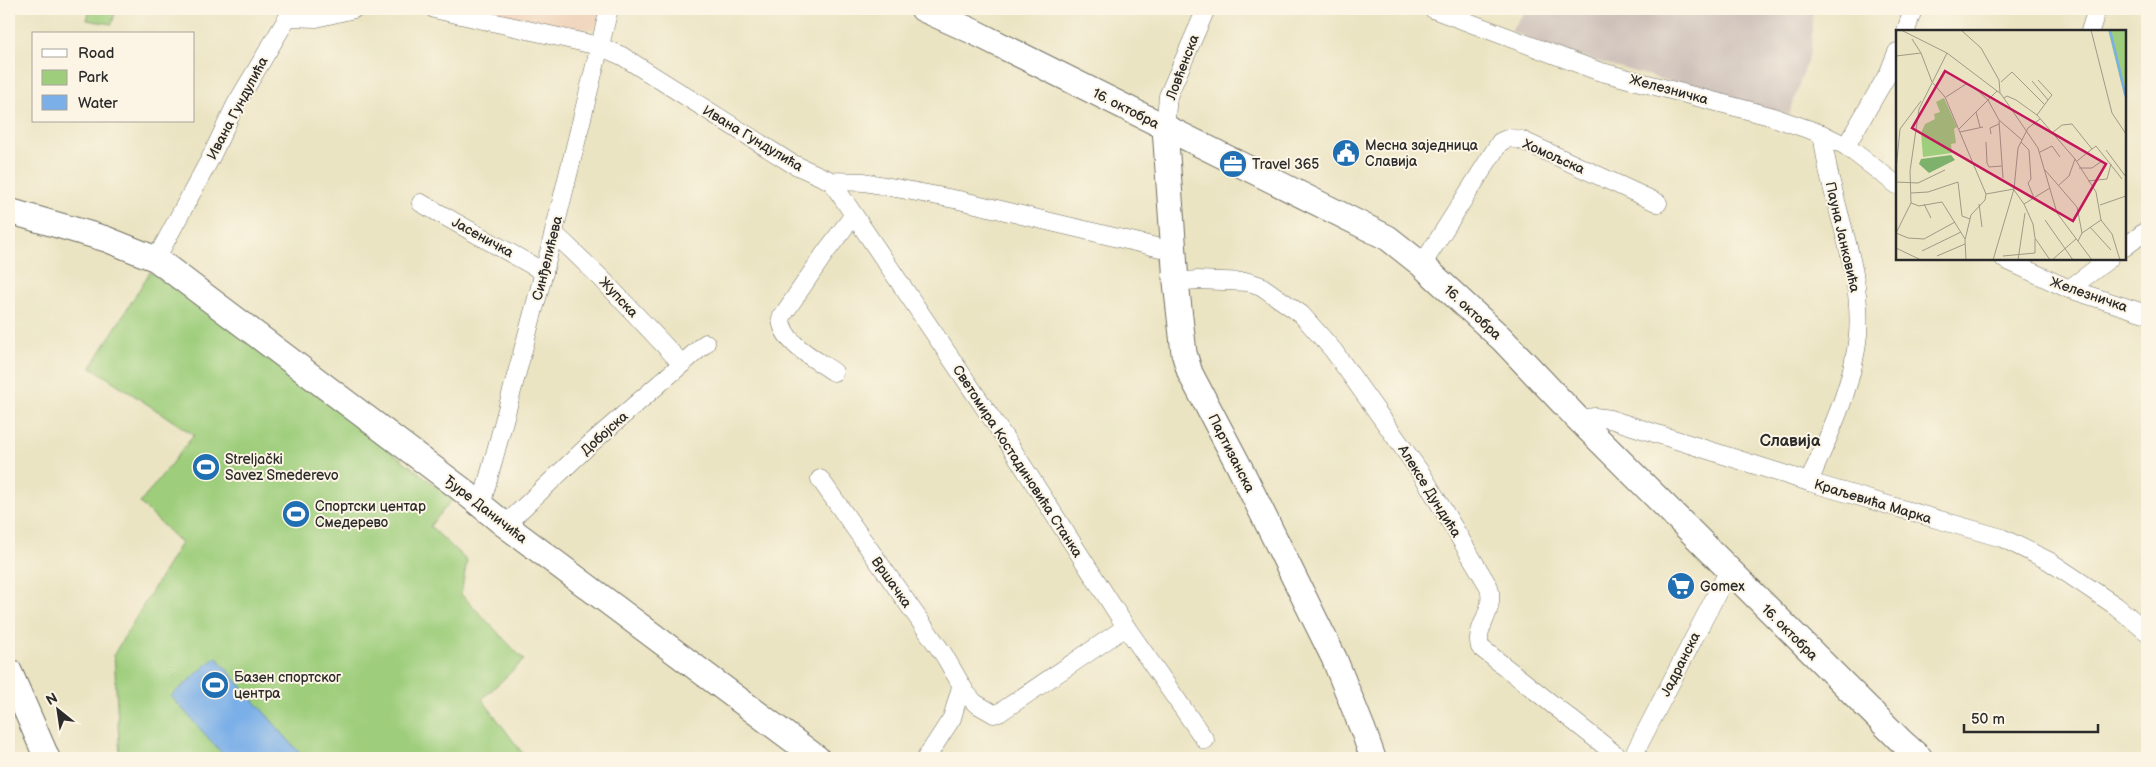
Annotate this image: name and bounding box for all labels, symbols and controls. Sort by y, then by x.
inset map [1896,30,2126,260]
street label: Ловћенска [1162,31,1203,103]
legend [32,32,195,122]
text: Road [78,44,114,63]
street label: Ивана Гундулића [203,53,272,163]
text: Park [78,68,109,87]
street label: Железничка [1628,71,1711,108]
street label: 16. октобра [1090,84,1163,133]
text: Water [78,94,118,113]
street label: Ивана Гундулића [699,102,807,175]
street label: Хомољска [1520,135,1588,178]
place label: Месна заједница Славија [1365,137,1479,170]
public building icon: Месна заједница Славија [1331,138,1361,168]
office icon: Travel 365 [1218,149,1248,179]
place label: Travel 365 [1252,156,1319,173]
street label: Пауна Јанковића [1822,180,1864,295]
street label: Синђелићева [529,213,566,302]
street label: Јасеничка [449,214,517,262]
street label: Железничка [2048,273,2131,316]
street label: Жупска [596,274,642,322]
street label: 16. октобра [1440,281,1506,344]
street label: Светомира Костадиновића Станка [949,362,1087,561]
street label: Добојска [577,407,632,459]
street label: Партизанска [1204,411,1259,496]
district label: Славија [1760,432,1821,451]
street label: Алексе Дундића [1394,441,1465,541]
place label: Streljački Savez Smederevo [225,451,339,484]
sports icon: Streljački Savez Smederevo [191,452,221,482]
street label: Ђуре Даничића [441,472,531,548]
street label: Краљевића Марка [1812,476,1934,528]
place label: Спортски центар Смедерево [315,498,426,531]
sports icon: Спортски центар Смедерево [281,499,311,529]
street label: Вршачка [868,553,916,612]
supermarket icon: Gomex [1666,571,1696,601]
place label: Gomex [1700,578,1745,595]
street label: 16. октобра [1758,601,1822,665]
street label: Јадранска [1657,629,1704,699]
place label: Базен спортског центра [234,669,342,702]
sports icon: Базен спортског центра [200,670,230,700]
north arrow [32,684,82,734]
text: N [43,689,61,709]
scale bar [1964,702,2097,734]
text: 50 m [1971,710,2005,729]

